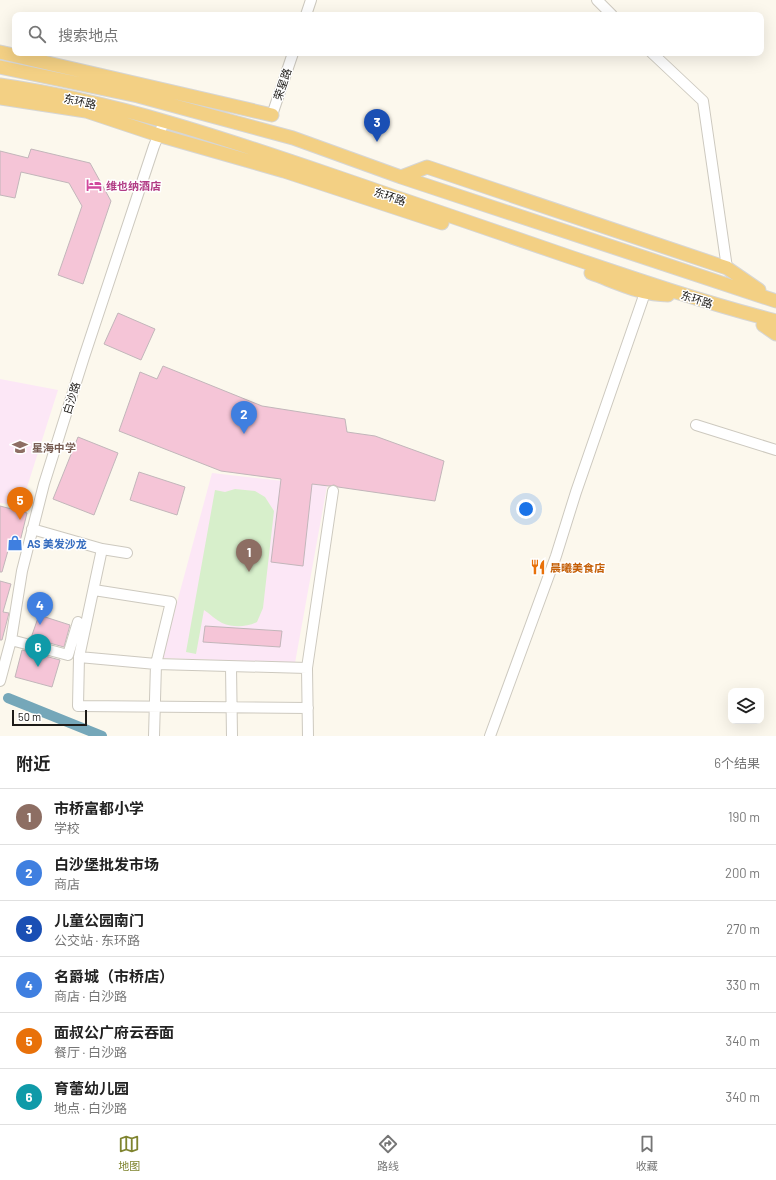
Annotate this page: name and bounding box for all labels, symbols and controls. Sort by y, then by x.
search box [12,12,764,56]
icon: search [26,23,48,45]
text: 搜索地点 [58,26,118,44]
street label: 荣星路 [270,66,294,102]
street label: 东环路 [63,91,97,111]
pin: 3 [364,109,390,142]
hotel icon: 维也纳酒店 [85,176,103,194]
place label: 维也纳酒店 [106,179,161,192]
street label: 东环路 [372,184,408,208]
street label: 东环路 [679,288,715,310]
street label: 白沙路 [60,380,82,416]
pin: 2 [231,401,257,434]
school or university icon: 星海中学 [11,438,29,456]
place label: 星海中学 [32,441,76,454]
pin: 5 [7,487,33,520]
your location [516,499,536,519]
shop icon: AS 美发沙龙 [6,534,24,552]
place label: AS 美发沙龙 [27,537,87,550]
pin: 1 [236,539,262,572]
restaurant icon: 晨曦美食店 [529,558,547,576]
place label: 晨曦美食店 [550,561,605,574]
pin: 4 [27,592,53,625]
pin: 6 [25,634,51,667]
map controls [728,688,764,724]
button: layers [728,688,764,724]
scale bar [12,708,87,727]
text: 50 m [18,710,41,723]
text: 附近 [16,753,50,773]
text: 6个结果 [714,755,760,771]
text: 市桥富都小学 [54,799,144,817]
text: 1 [27,809,31,825]
text: 190 m [728,809,760,825]
text: 学校 [54,820,80,836]
text: 白沙堡批发市场 [54,855,159,873]
text: 2 [25,865,33,881]
text: 200 m [725,865,760,881]
text: 商店 [54,876,80,892]
text: 儿童公园南门 [54,911,144,929]
text: 3 [25,921,33,937]
text: 270 m [726,921,760,937]
text: 公交站 · 东环路 [54,932,140,948]
text: 名爵城（市桥店） [54,967,174,985]
text: 4 [25,977,33,993]
text: 330 m [726,977,760,993]
text: 商店 · 白沙路 [54,988,127,1004]
text: 面叔公广府云吞面 [54,1023,174,1041]
text: 5 [25,1033,33,1049]
text: 340 m [725,1033,760,1049]
text: 餐厅 · 白沙路 [54,1044,127,1060]
text: 育蕾幼儿园 [54,1079,129,1097]
text: 6 [26,1089,32,1105]
text: 340 m [725,1089,760,1105]
text: 地点 · 白沙路 [54,1100,127,1116]
tab: 地图 [118,1133,140,1173]
tab: 路线 [377,1133,399,1173]
tab: 收藏 [636,1133,658,1173]

